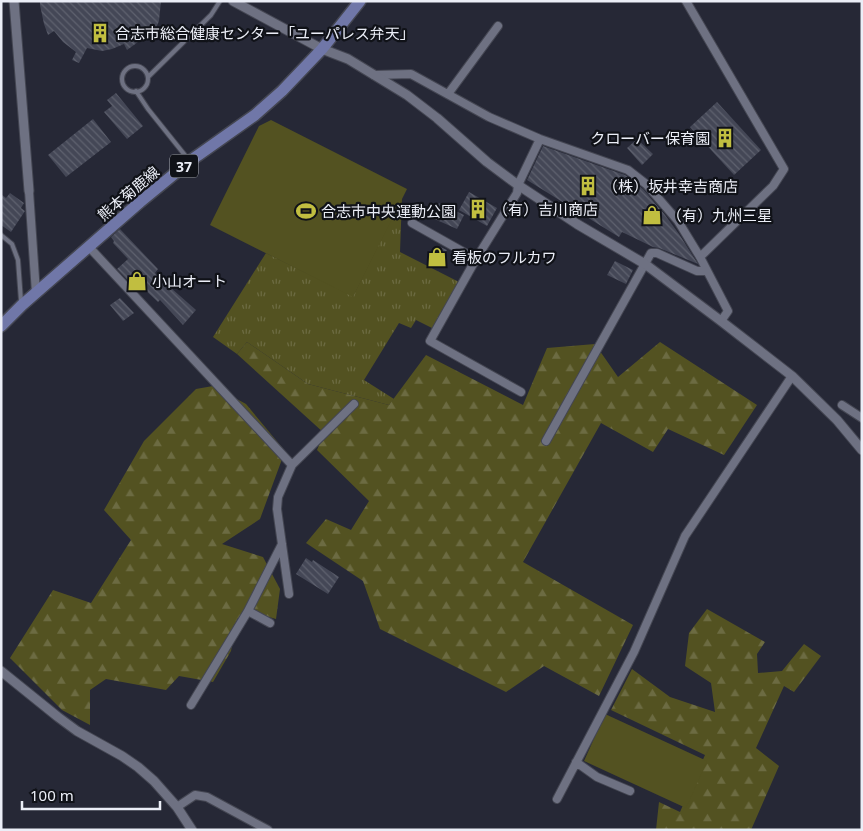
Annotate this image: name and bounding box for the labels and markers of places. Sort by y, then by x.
building icon: 合志市総合健康センター「ユーパレス弁天」 [89,22,111,44]
place label: 合志市総合健康センター「ユーパレス弁天」 [115,23,415,43]
building icon: クローバー保育園 [714,127,736,149]
place label: クローバー保育園 [590,128,710,148]
building icon: （株）坂井幸吉商店 [577,175,599,197]
place label: （株）坂井幸吉商店 [603,176,738,196]
building icon: （有）吉川商店 [467,198,489,220]
place label: （有）吉川商店 [493,199,598,219]
sports icon: 合志市中央運動公園 [295,200,317,222]
place label: 合志市中央運動公園 [321,201,456,221]
shop icon: （有）九州三星 [641,204,663,226]
place label: （有）九州三星 [667,205,772,225]
shop icon: 看板のフルカワ [426,246,448,268]
place label: 看板のフルカワ [452,247,557,267]
shop icon: 小山オート [126,270,148,292]
place label: 小山オート [152,271,227,291]

